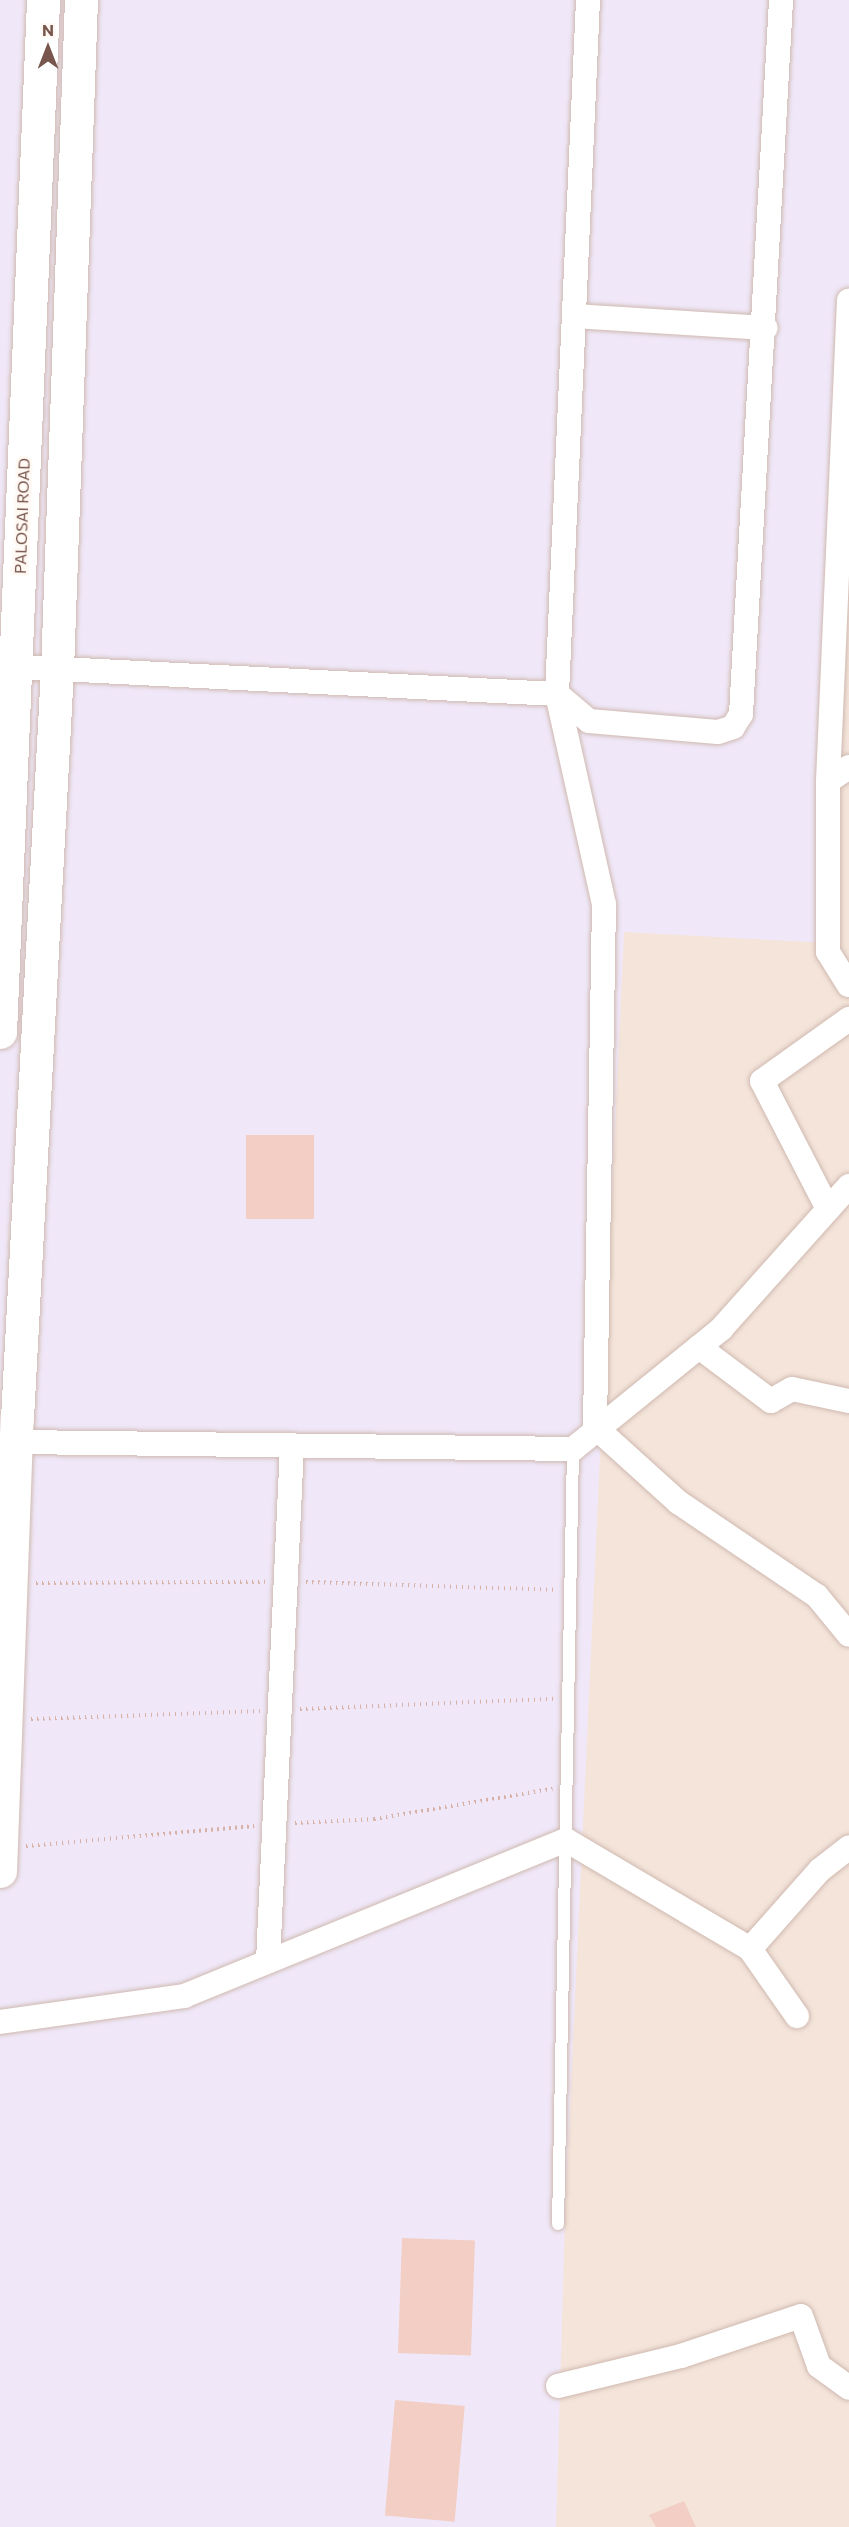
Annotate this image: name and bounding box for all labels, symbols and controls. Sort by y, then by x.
north arrow [18,18,78,78]
text: N [42,20,54,39]
street label: PALOSAI ROAD [10,458,34,574]

